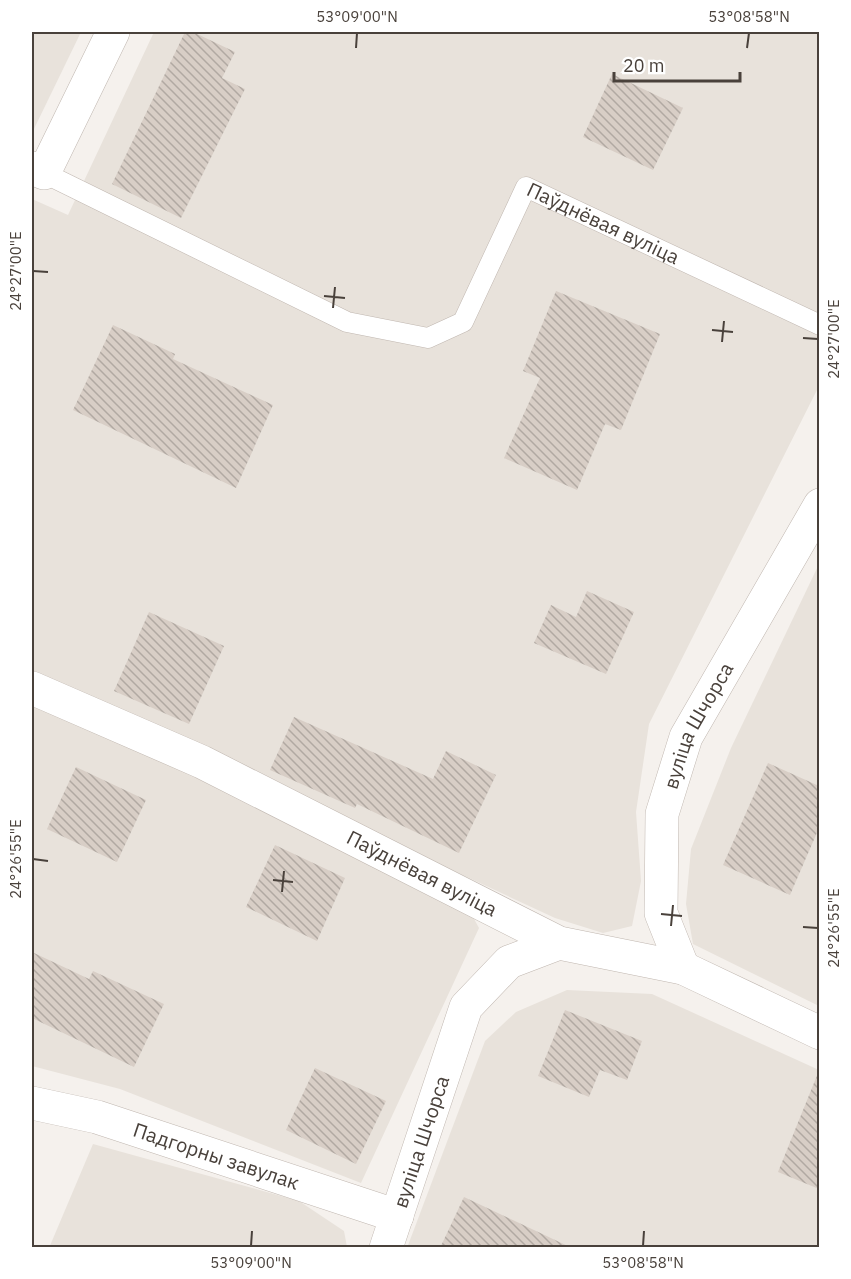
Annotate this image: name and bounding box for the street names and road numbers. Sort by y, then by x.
street label: Паўднёвая вуліца [523,175,684,270]
street label: вуліца Шчорса [657,657,739,792]
street label: Паўднёвая вуліца [342,824,502,923]
street label: вуліца Шчорса [386,1072,455,1211]
street label: Падгорны завулак [130,1116,303,1196]

